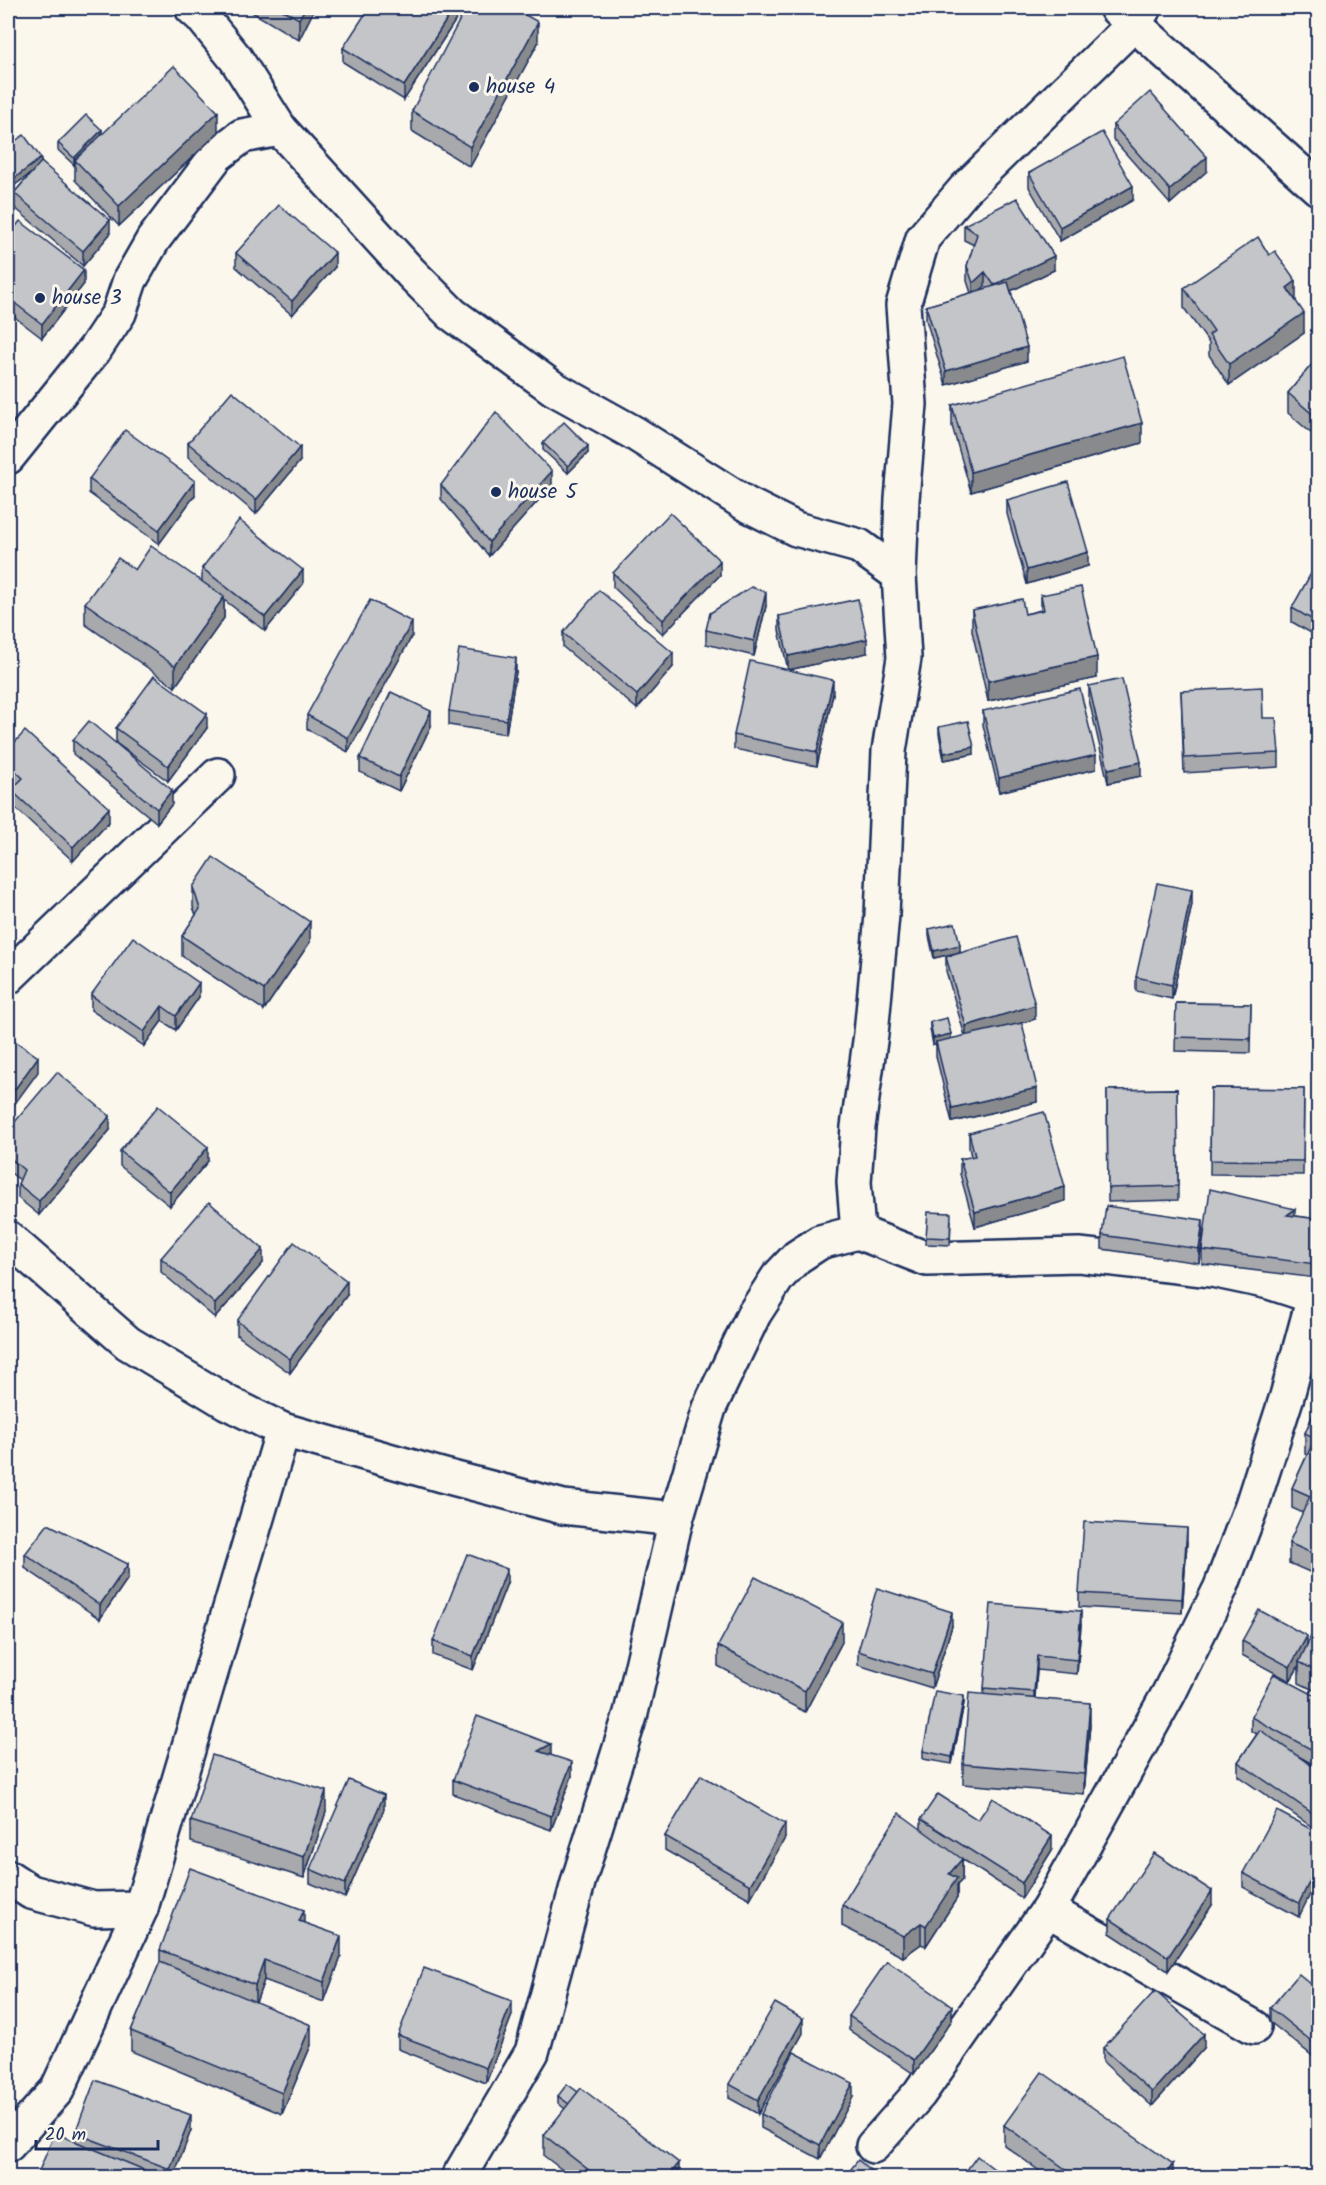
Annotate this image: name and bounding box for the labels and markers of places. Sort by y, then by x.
place label: house 4 [486,71,555,104]
marker: house 4 [467,80,481,94]
place label: house 3 [52,282,122,315]
marker: house 3 [33,291,47,305]
place label: house 5 [508,476,579,509]
marker: house 5 [489,485,503,499]

